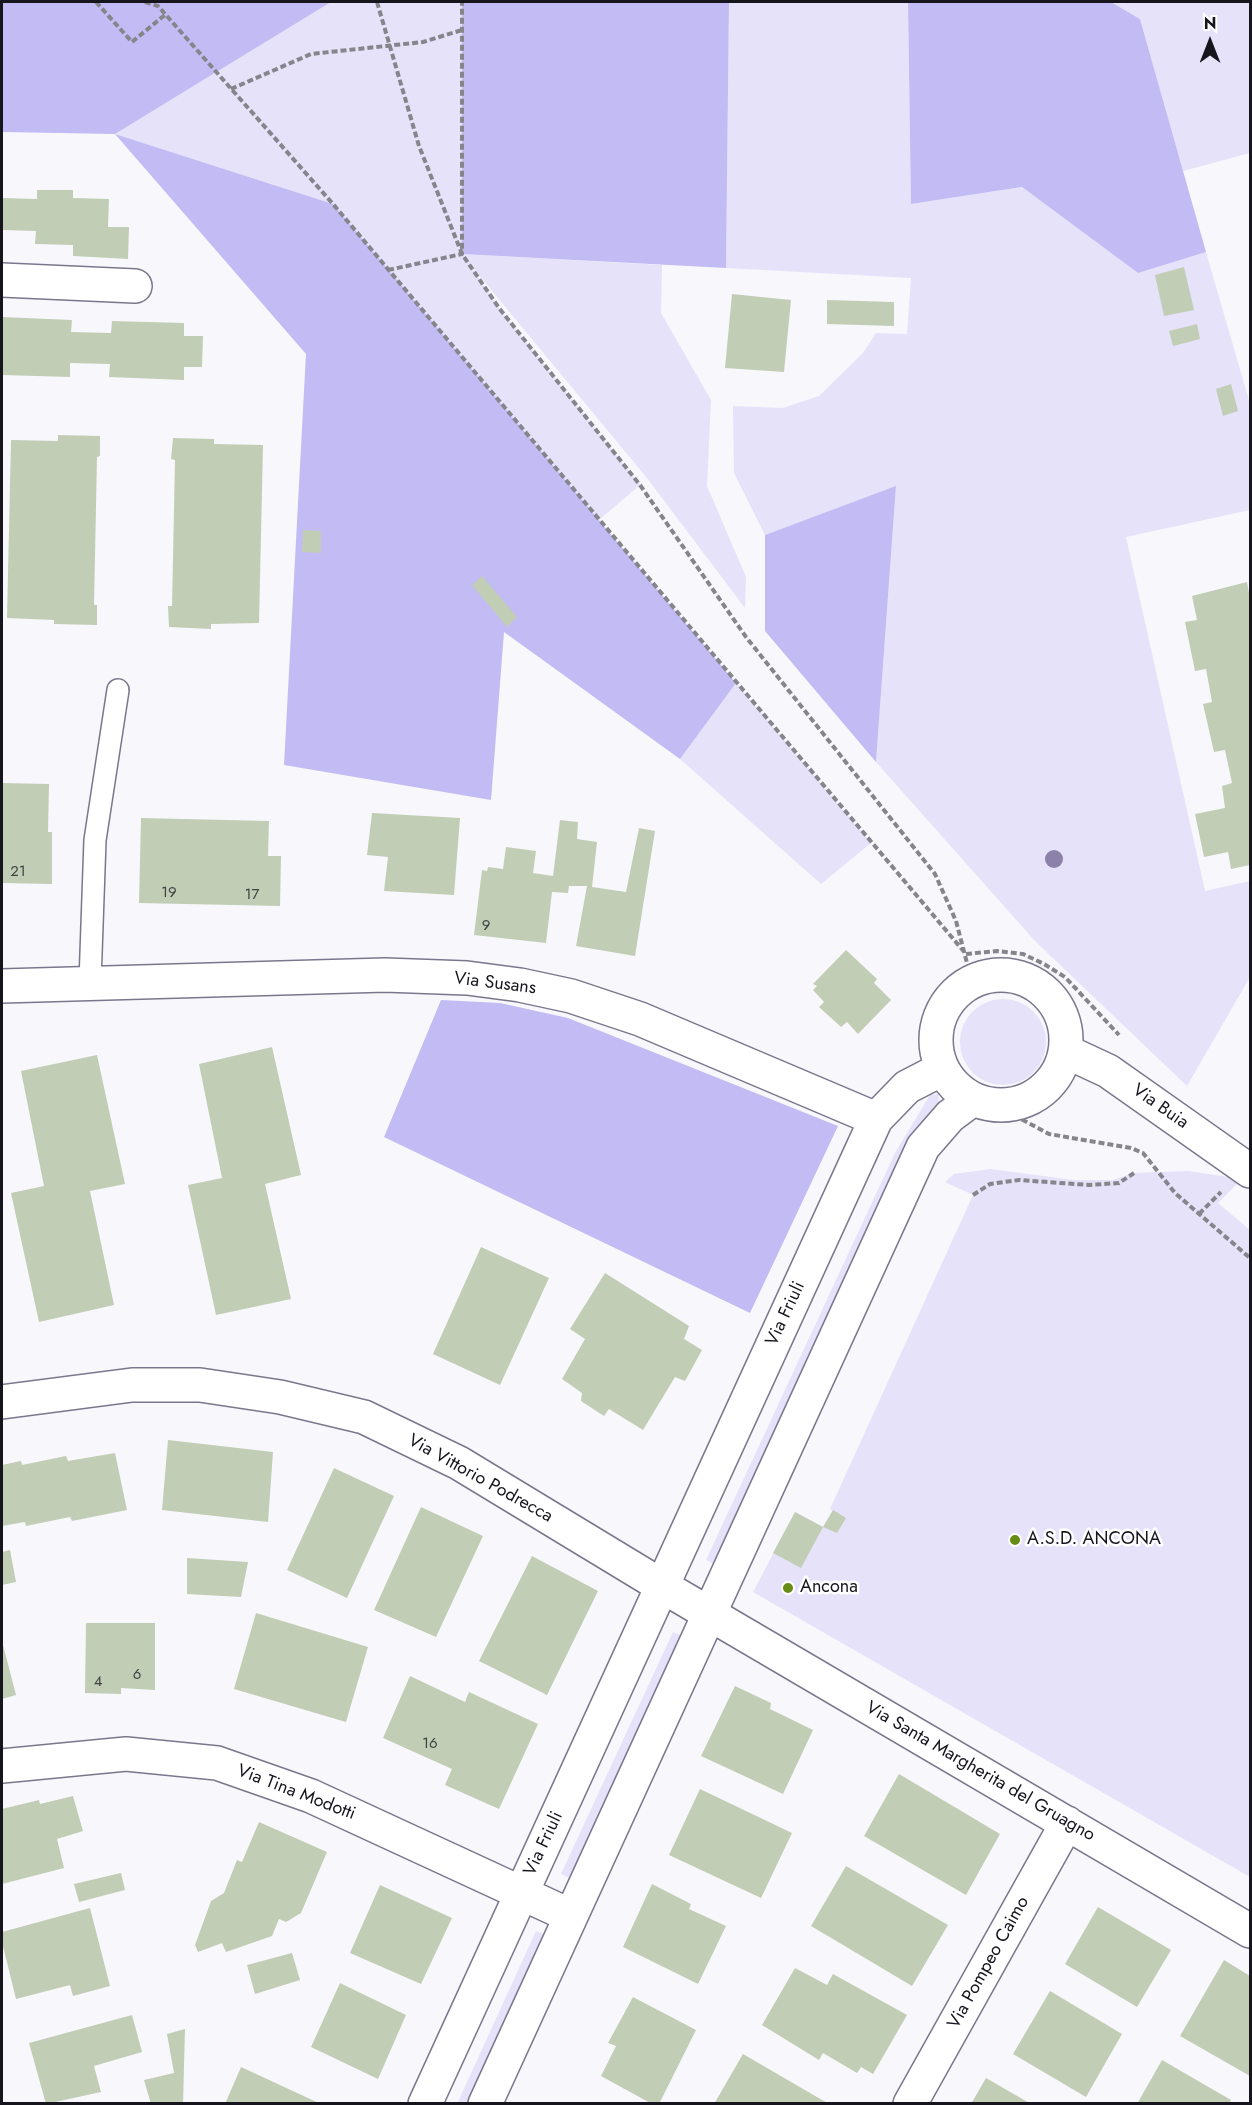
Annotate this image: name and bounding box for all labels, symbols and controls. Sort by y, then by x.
north arrow [1180,12,1240,72]
text: N [1204,12,1216,35]
house number: 21 [10,863,26,881]
house number: 19 [161,884,177,902]
house number: 17 [245,886,259,904]
house number: 9 [482,917,490,935]
street label: Via Susans [453,968,537,1000]
street label: Via Buia [1128,1080,1192,1134]
street label: Via Friuli [762,1278,810,1350]
street label: Via Vittorio Podrecca [404,1430,556,1528]
place label: A.S.D. ANCONA [1027,1529,1161,1551]
marker: A.S.D. ANCONA [1008,1533,1022,1547]
place label: Ancona [800,1577,858,1599]
marker: Ancona [781,1581,795,1595]
house number: 6 [133,1666,141,1684]
house number: 4 [94,1673,102,1691]
street label: Via Santa Margherita del Gruagno [862,1697,1098,1847]
house number: 16 [422,1735,438,1753]
street label: Via Tina Modotti [234,1761,358,1825]
street label: Via Friuli [520,1808,568,1880]
street label: Via Pompeo Caimo [944,1893,1034,2033]

